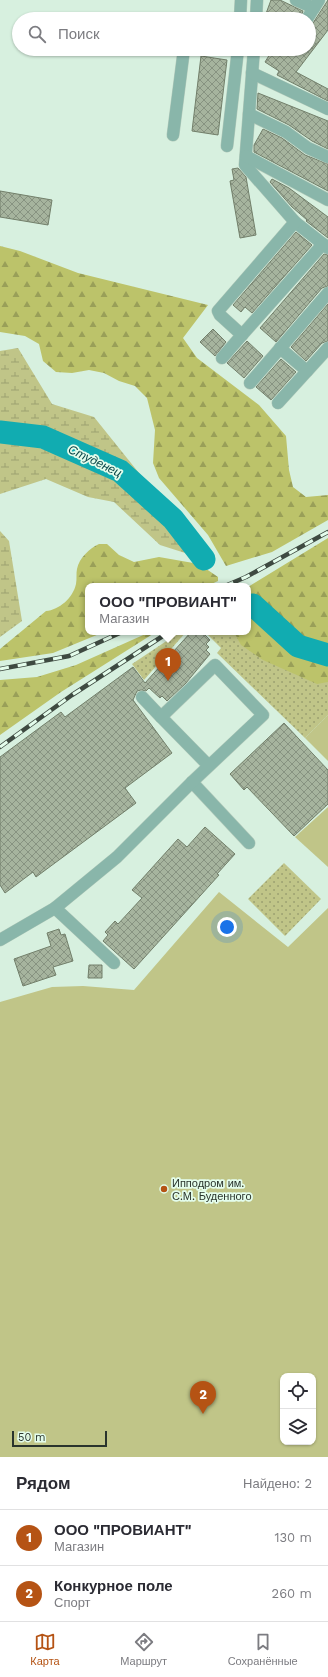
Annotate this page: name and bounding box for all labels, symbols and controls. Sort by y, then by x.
search box [12,12,316,56]
icon: search [26,23,48,45]
text: Поиск [58,25,100,43]
water label: Студенец [66,442,124,480]
popup [85,583,251,635]
text: ООО "ПРОВИАНТ" [99,593,237,611]
text: Магазин [99,611,149,626]
pin: 1 [155,648,181,681]
your location [217,917,237,937]
place label: Ипподром им. С.М. Буденного [172,1177,252,1203]
marker: Ипподром им. С.М. Буденного [159,1184,169,1194]
map controls [280,1373,316,1445]
button: locate [280,1373,316,1409]
pin: 2 [190,1381,216,1414]
button: layers [280,1409,316,1445]
scale bar [12,1429,107,1448]
text: 50 m [18,1431,45,1444]
text: Рядом [16,1473,71,1493]
text: Найдено: 2 [243,1476,312,1491]
text: ООО "ПРОВИАНТ" [54,1521,191,1539]
text: 1 [26,1530,32,1545]
text: 130 m [274,1530,312,1545]
text: Магазин [54,1539,104,1554]
text: Конкурное поле [54,1577,173,1595]
text: 2 [25,1586,33,1601]
text: 260 m [272,1586,312,1601]
text: Спорт [54,1595,91,1610]
tab: Карта [30,1631,60,1668]
tab: Маршрут [120,1631,167,1668]
tab: Сохранённые [228,1631,298,1668]

